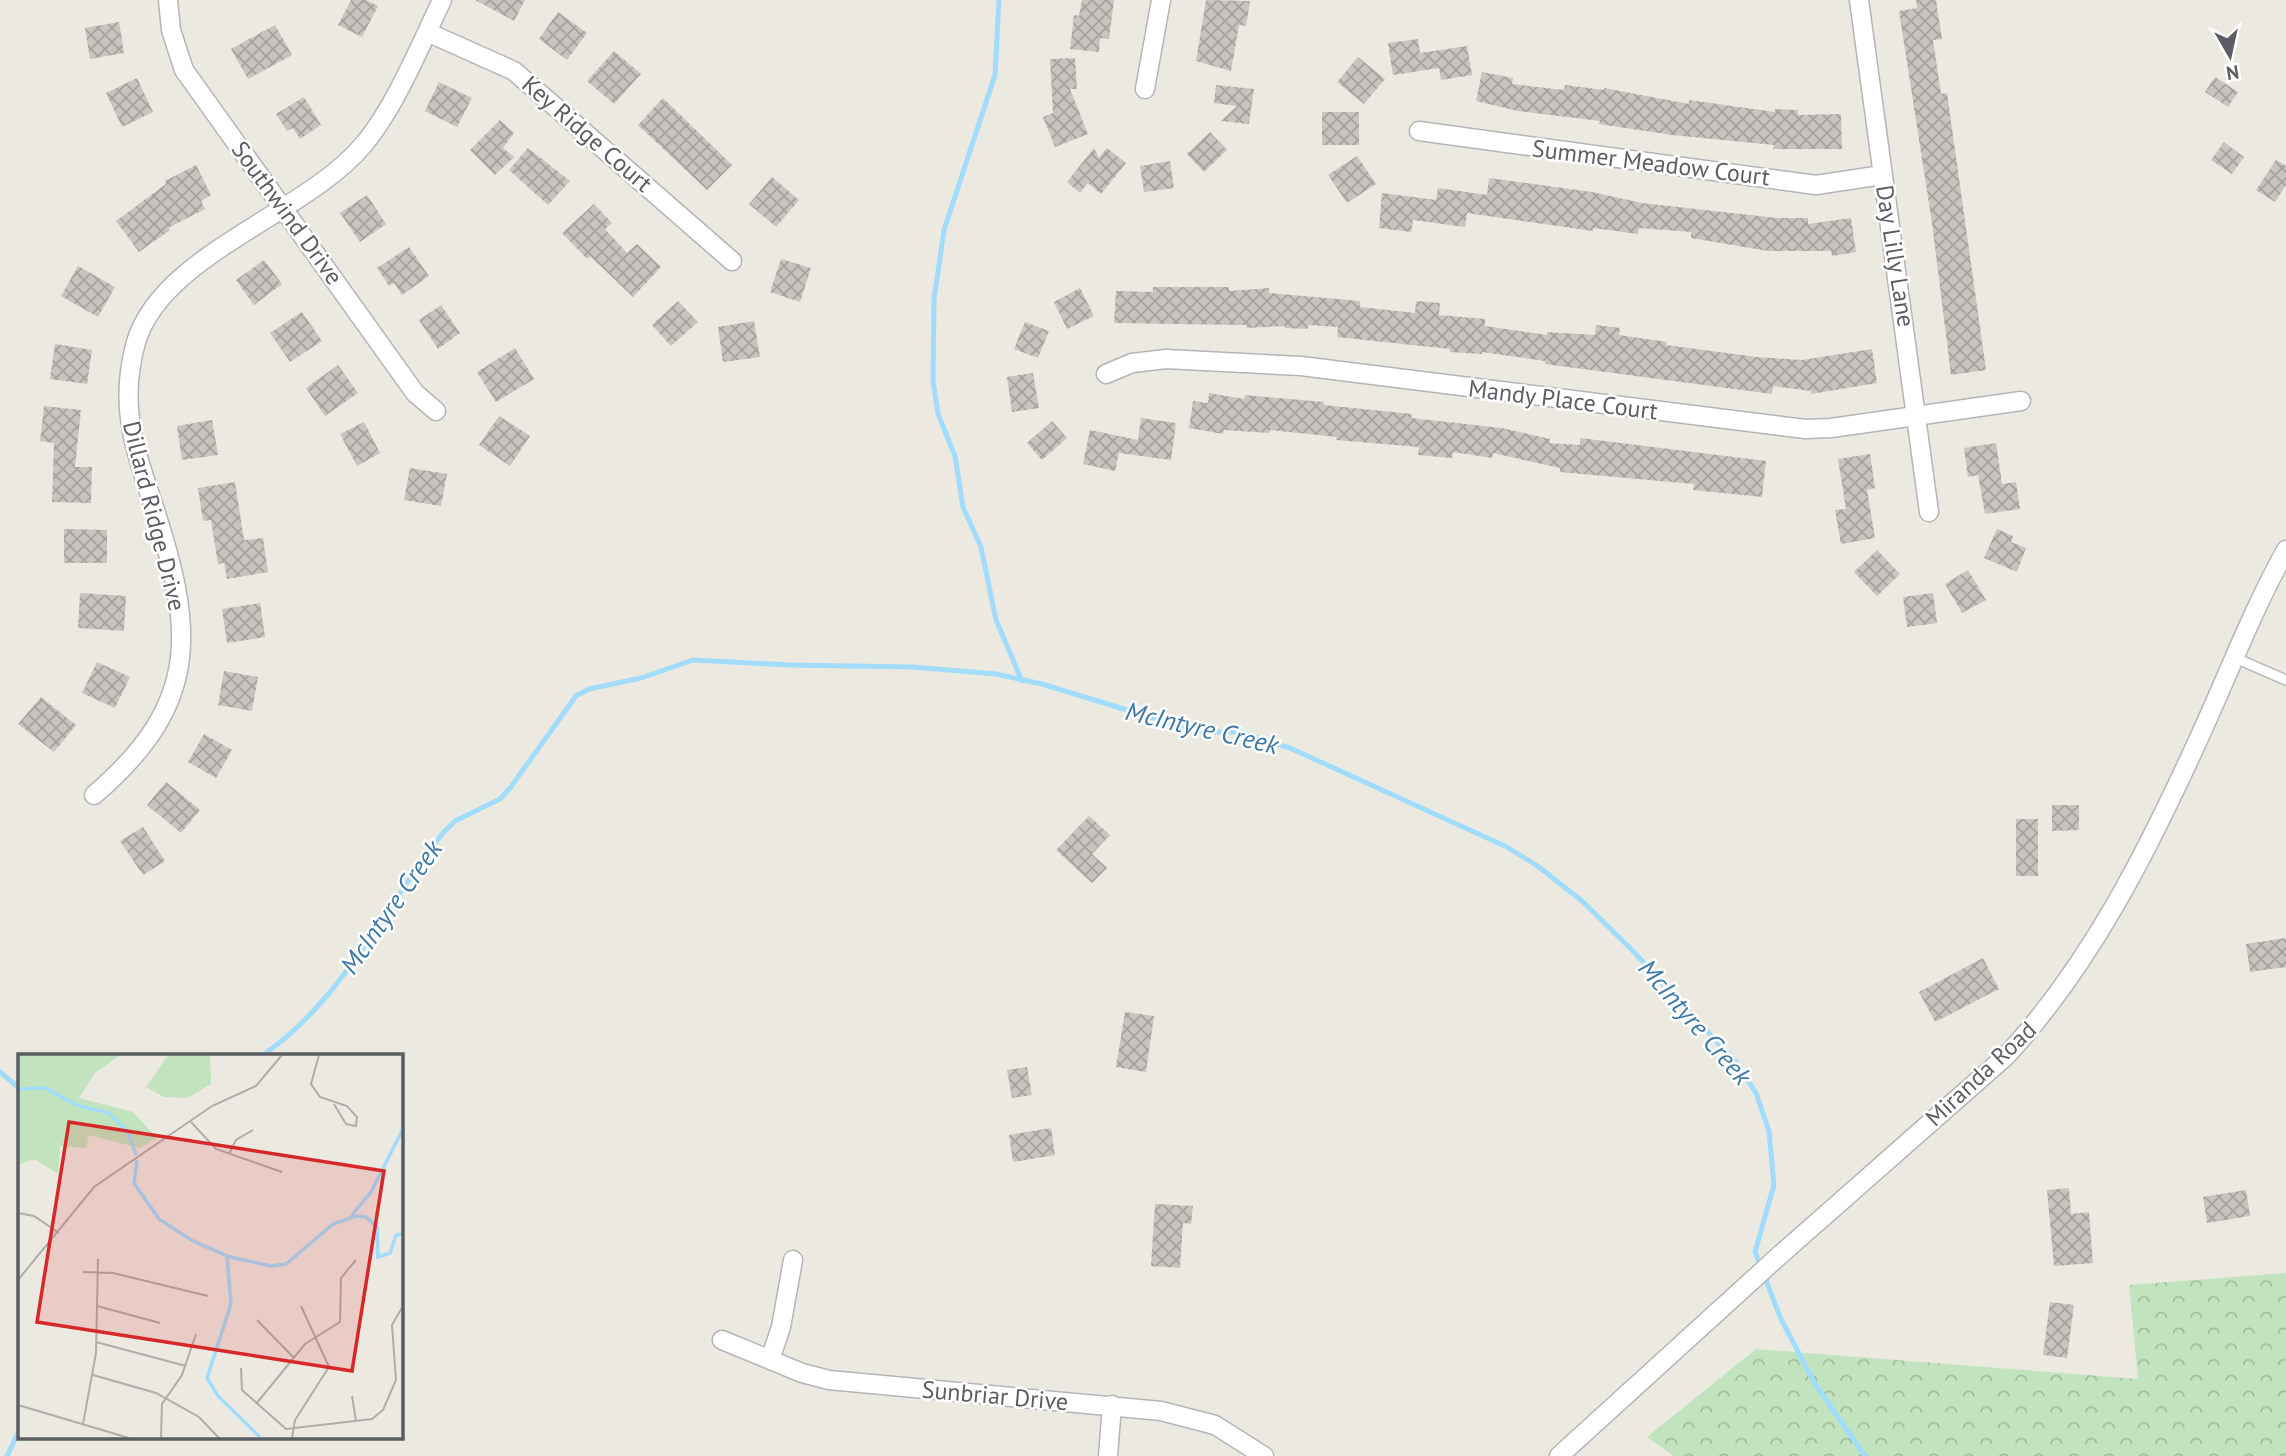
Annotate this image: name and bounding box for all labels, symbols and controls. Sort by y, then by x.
north arrow [2195,21,2265,91]
text: N [2225,60,2241,86]
street label: Key Ridge Court [516,69,659,199]
street label: Summer Meadow Court [1530,133,1772,192]
street label: Southwind Drive [225,135,350,291]
street label: Day Lilly Lane [1869,183,1922,329]
street label: Mandy Place Court [1467,373,1660,426]
street label: Dillard Ridge Drive [116,418,193,614]
water label: McIntyre Creek [1122,694,1283,761]
water label: McIntyre Creek [332,832,450,980]
water label: McIntyre Creek [1632,952,1760,1092]
street label: Miranda Road [1919,1014,2043,1133]
inset map [18,1054,402,1438]
street label: Sunbriar Drive [921,1374,1069,1417]

